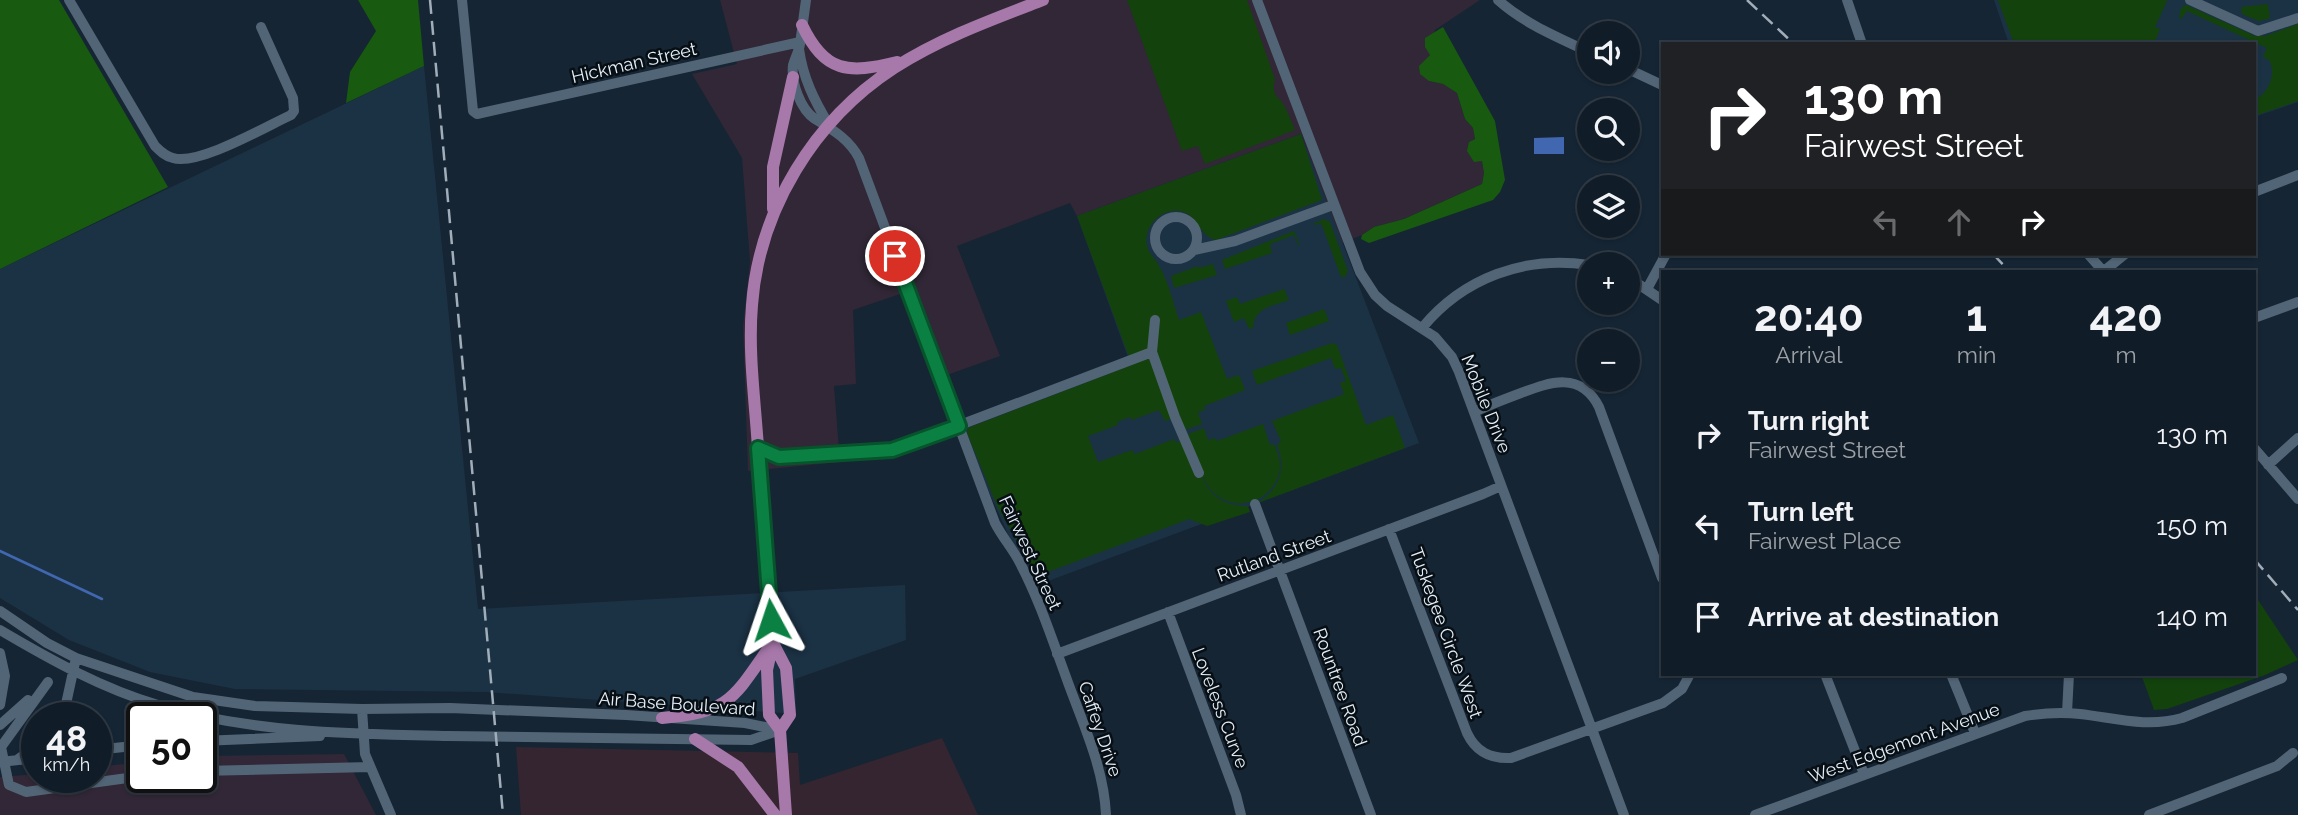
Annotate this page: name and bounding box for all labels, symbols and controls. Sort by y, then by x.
map controls [1577,21,1640,392]
button: sound [1577,21,1640,84]
street label: Hickman Street [569,38,699,87]
text: 130 m [1804,68,1943,125]
icon: right [1689,70,1780,161]
button: search [1577,98,1640,161]
text: Fairwest Street [1804,127,2024,164]
button: layers [1577,175,1640,238]
icon: left [1867,203,1905,241]
icon: ahead [1940,203,1978,241]
icon: right [2013,203,2051,241]
pin [865,226,925,286]
icon: arrive [876,237,914,275]
button: + [1577,252,1640,315]
text: 20:40 [1754,292,1864,341]
text: 1 [1966,292,1987,341]
text: 420 [2089,292,2163,341]
button: − [1577,329,1640,392]
text: Arrival [1775,341,1843,368]
text: min [1957,341,1996,368]
text: m [2116,341,2137,368]
street label: Mobile Drive [1457,351,1516,457]
text: Turn right [1748,406,1869,436]
icon: right [1689,416,1727,454]
text: 130 m [2157,420,2228,450]
text: Fairwest Street [1748,436,1906,463]
street label: Fairwest Street [995,492,1066,613]
text: Turn left [1748,497,1854,527]
icon: left [1689,507,1727,545]
text: 150 m [2156,511,2228,541]
street label: Rutland Street [1214,525,1333,586]
text: Fairwest Place [1748,527,1901,554]
street label: Tuskegee Circle West [1406,545,1487,721]
position arrow [734,583,808,657]
icon: arrive [1689,598,1727,636]
text: Arrive at destination [1748,602,1999,632]
text: 140 m [2156,602,2228,632]
street label: Rountree Road [1309,625,1372,749]
street label: Loveless Curve [1188,645,1253,771]
street label: Caffey Drive [1074,678,1127,780]
street label: Air Base Boulevard [598,688,756,719]
street label: West Edgemont Avenue [1805,698,2003,787]
speed limit sign: 50 [126,702,217,793]
text: 48 [46,718,87,759]
text: km/h [43,754,90,775]

